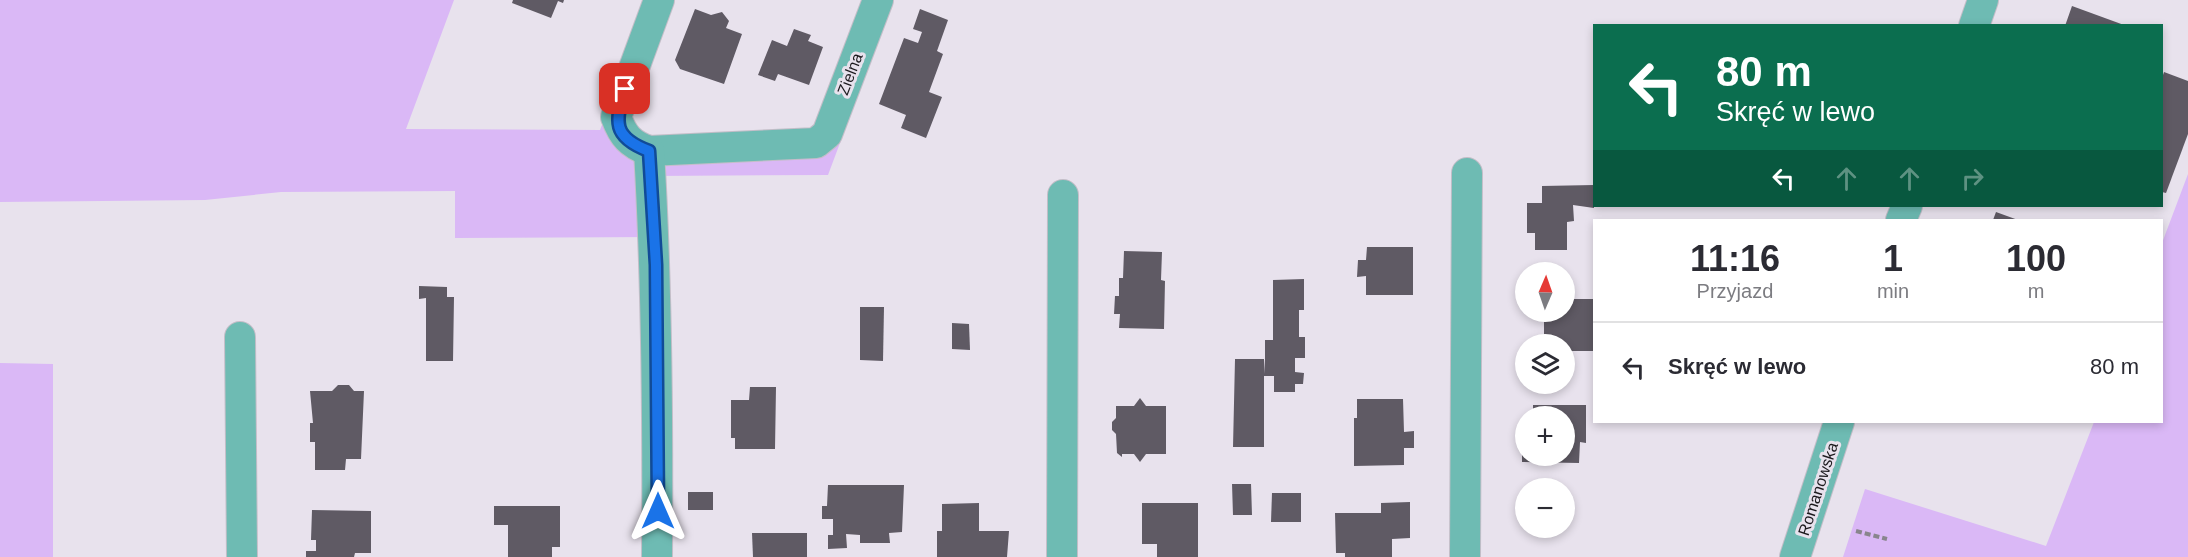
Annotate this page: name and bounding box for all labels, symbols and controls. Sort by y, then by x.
icon: left [1617,48,1695,126]
text: 80 m [1716,48,1812,95]
street label: Zielna [834,51,866,97]
pin [599,63,650,114]
icon: arrive [608,72,641,105]
text: Skręć w lewo [1716,97,1875,127]
icon: left [1767,162,1800,195]
icon: ahead [1830,162,1863,195]
icon: ahead [1893,162,1926,195]
icon: right [1956,162,1989,195]
text: 11:16 [1690,238,1780,279]
text: 1 [1883,238,1903,279]
text: 100 [2006,238,2066,279]
north arrow [1515,262,1575,322]
map controls [1515,262,1575,538]
text: Przyjazd [1697,280,1773,302]
text: min [1877,280,1909,302]
text: m [2028,280,2044,302]
button: layers [1515,334,1575,394]
icon: left [1617,351,1650,384]
text: Skręć w lewo [1668,354,1806,379]
text: 80 m [2090,354,2139,379]
button: + [1515,406,1575,466]
street label: Romanowska [1795,440,1841,538]
button: − [1515,478,1575,538]
position arrow [626,479,690,543]

